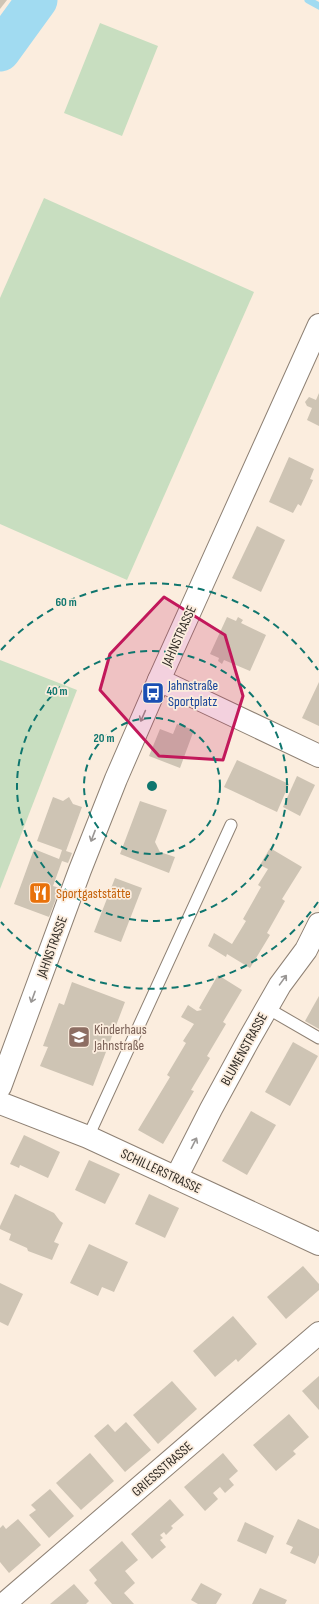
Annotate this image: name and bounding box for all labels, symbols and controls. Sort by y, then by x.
text: 60 m [55,595,77,610]
street label: JAHNSTRASSE [158,603,200,670]
place label: Jahnstraße Sportplatz [167,677,218,710]
bus stop icon: Jahnstraße Sportplatz [140,680,166,706]
text: 40 m [46,684,68,699]
one-way arrow [139,710,146,722]
text: 20 m [94,731,114,746]
centre of rings [145,779,159,793]
one-way arrow [89,830,97,842]
restaurant icon: Sportgaststätte [27,880,53,906]
place label: Sportgaststätte [56,885,131,902]
street label: JAHNSTRASSE [33,914,71,981]
one-way arrow [279,975,287,986]
one-way arrow [29,991,37,1003]
street label: BLUMENSTRASSE [217,1009,271,1088]
place label: Kinderhaus Jahnstraße [93,1021,147,1054]
school or university icon: Kinderhaus Jahnstraße [66,1024,92,1050]
one-way arrow [191,1138,198,1150]
street label: SCHILLERSTRASSE [118,1145,204,1197]
street label: GRIESSSTRASSE [128,1438,196,1500]

